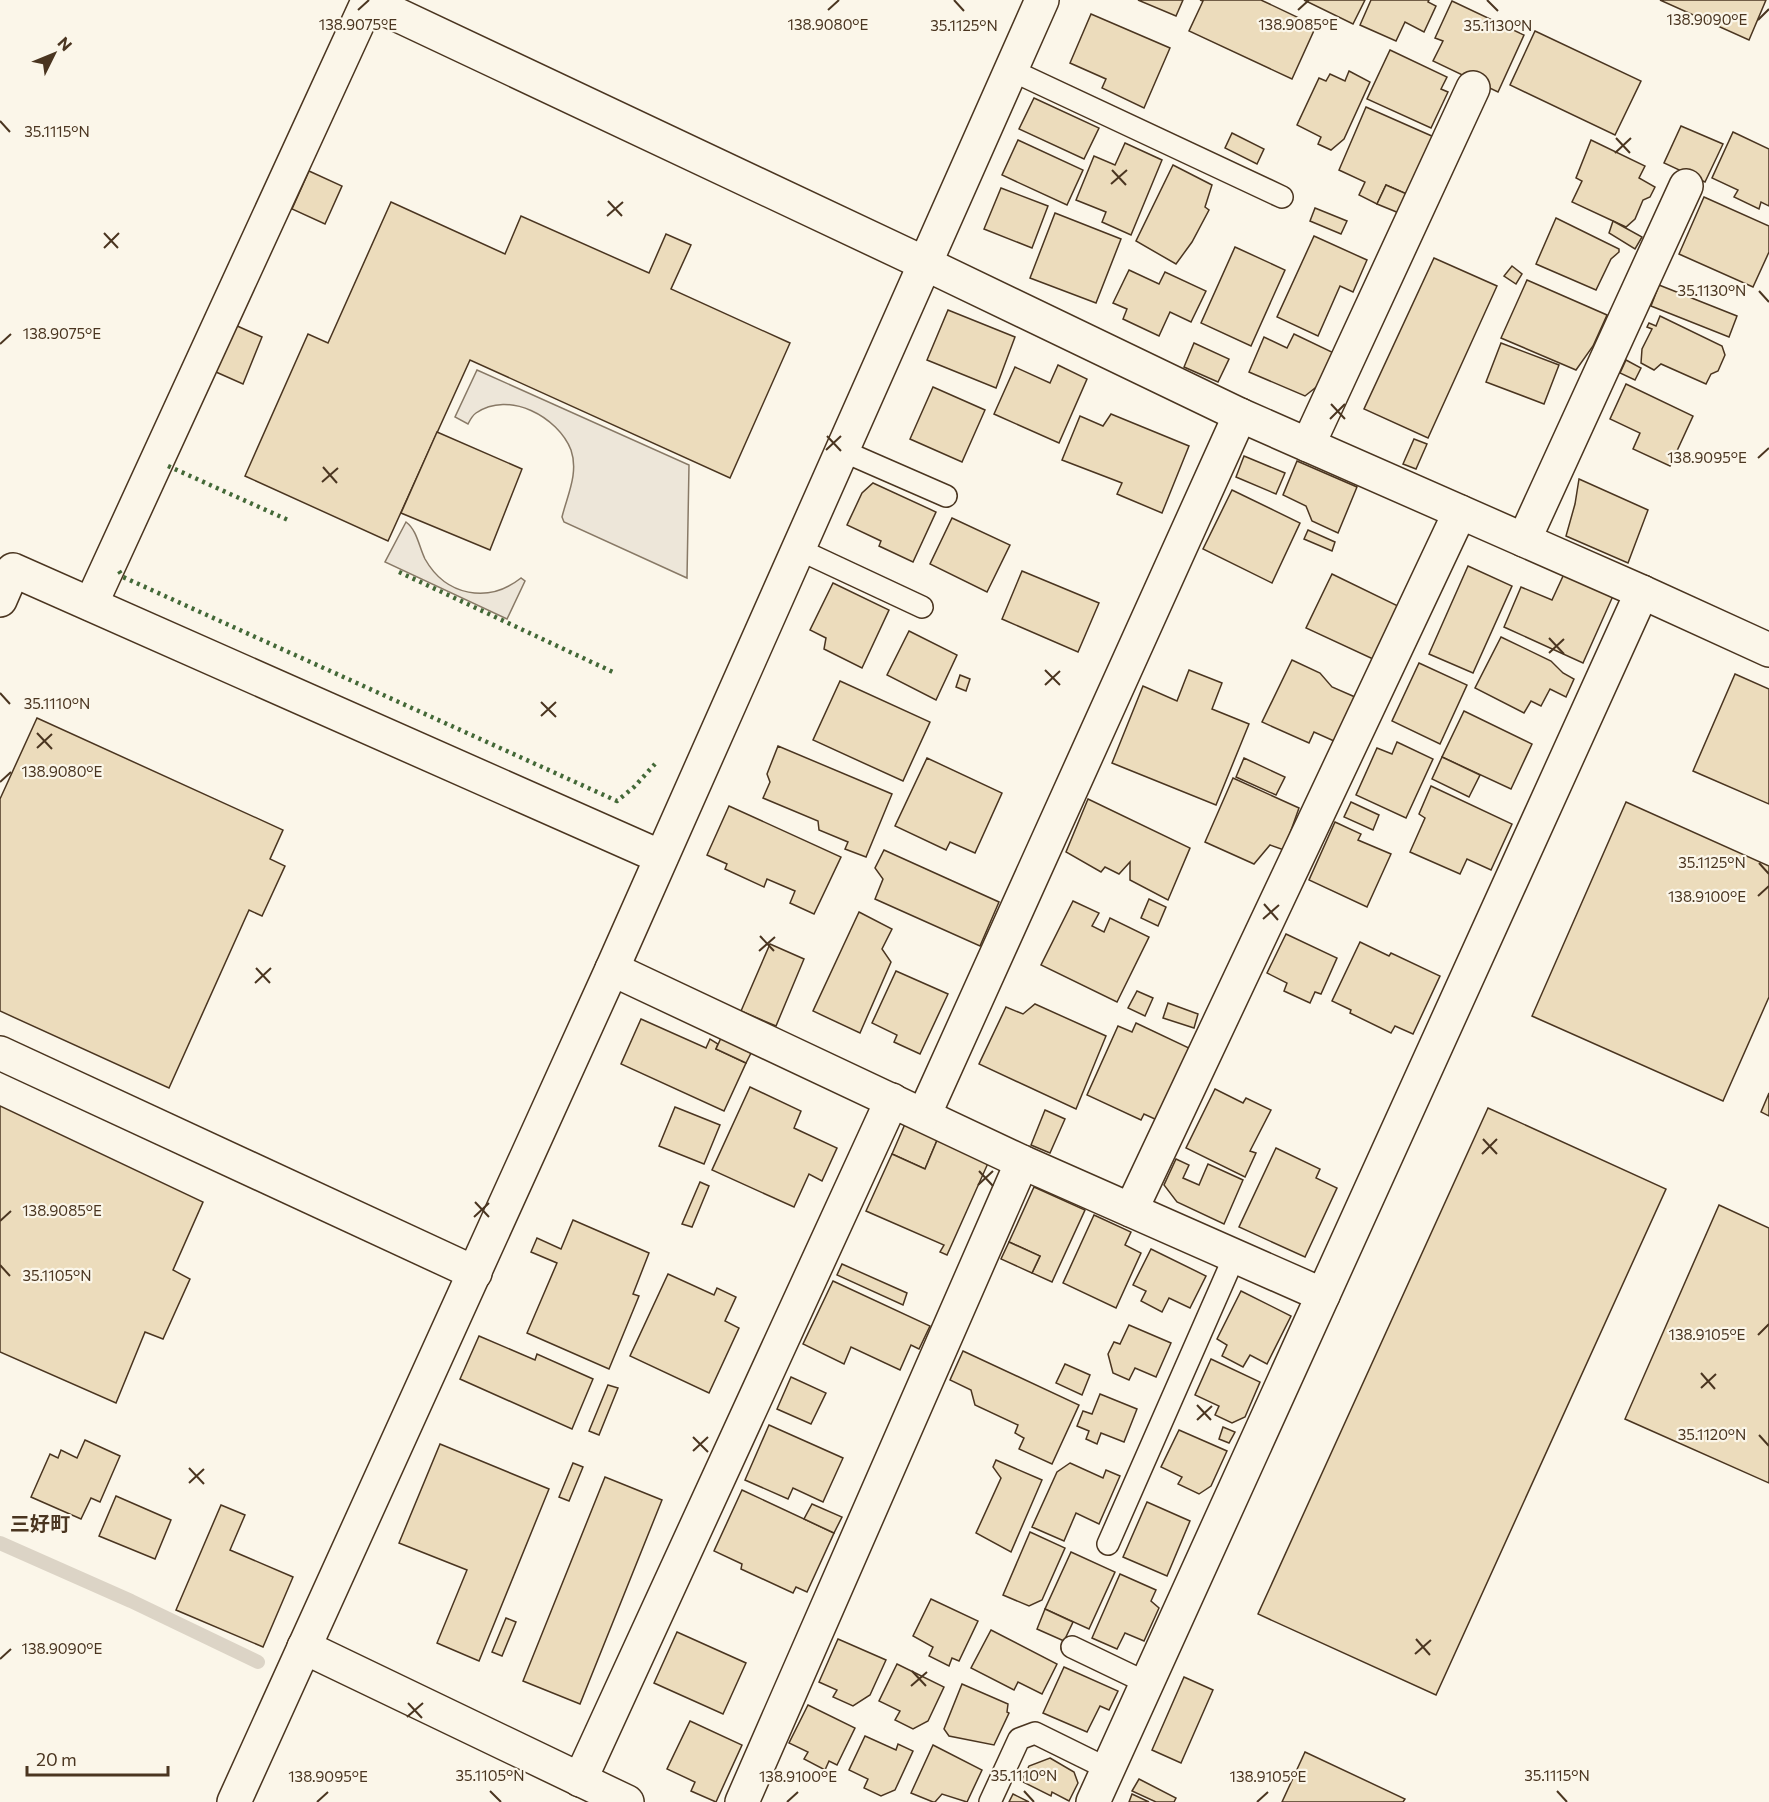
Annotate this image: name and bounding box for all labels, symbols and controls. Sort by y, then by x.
text: 138.9090°E [1667,10,1748,28]
text: 138.9075°E [319,15,397,33]
text: 138.9080°E [788,15,869,33]
text: 138.9085°E [1258,15,1338,33]
text: 35.1125°N [930,16,998,34]
text: 35.1130°N [1464,16,1532,34]
north arrow [24,24,84,84]
text: N [54,33,76,54]
text: 35.1115°N [24,122,90,140]
text: 35.1130°N [1678,281,1746,299]
text: 138.9075°E [23,324,101,342]
text: 138.9095°E [1667,448,1747,466]
text: 35.1110°N [24,694,90,712]
text: 138.9080°E [22,762,103,780]
text: 35.1125°N [1678,853,1746,871]
text: 138.9100°E [1668,887,1746,905]
text: 138.9085°E [22,1201,102,1219]
text: 35.1105°N [23,1266,91,1284]
text: 138.9105°E [1669,1325,1746,1343]
text: 35.1120°N [1678,1425,1746,1443]
district label: 三好町 [10,1511,70,1535]
text: 138.9090°E [22,1639,103,1657]
scale bar [27,1739,168,1777]
text: 20 m [36,1748,77,1770]
text: 35.1105°N [456,1766,524,1784]
text: 35.1110°N [991,1766,1057,1784]
text: 35.1115°N [1524,1766,1590,1784]
text: 138.9095°E [288,1767,368,1785]
text: 138.9100°E [759,1767,837,1785]
text: 138.9105°E [1230,1767,1307,1785]

